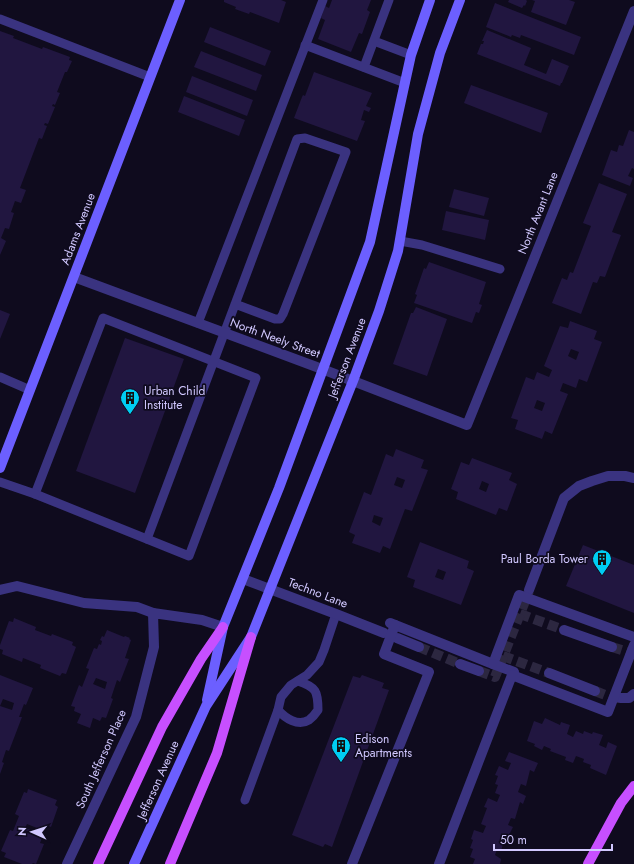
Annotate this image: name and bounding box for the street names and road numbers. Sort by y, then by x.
street label: North Avant Lane [513,169,563,257]
street label: Adams Avenue [56,190,100,268]
street label: North Neely Street [227,313,323,363]
street label: Jefferson Avenue [323,315,371,403]
street label: Techno Lane [286,573,350,613]
street label: South Jefferson Place [71,707,131,811]
street label: Jefferson Avenue [132,738,183,824]

